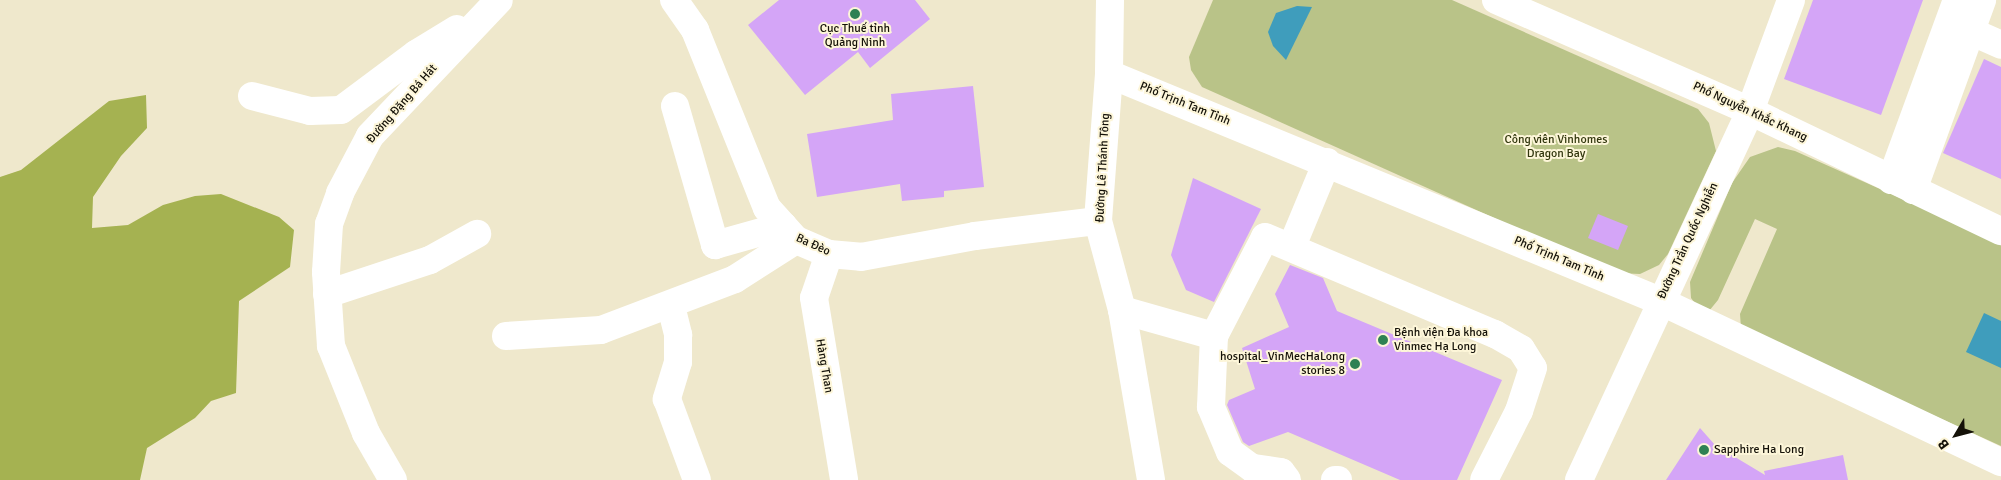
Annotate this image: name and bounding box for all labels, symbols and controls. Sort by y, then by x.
marker: Cục Thuế tỉnh Quảng Ninh [849,8,861,20]
place label: Cục Thuế tỉnh Quảng Ninh [820,22,890,50]
street label: Đường Đặng Bá Hát [364,62,440,146]
street label: Phố Trịnh Tam Tỉnh [1137,79,1233,129]
street label: Phố Nguyễn Khắc Khang [1690,79,1810,145]
street label: Đường Lê Thánh Tông [1093,113,1113,223]
park label: Công viên Vinhomes Dragon Bay [1505,133,1607,161]
street label: Đường Trần Quốc Nghiễn [1655,180,1721,302]
street label: Ba Đèo [794,231,832,259]
street label: Phố Trịnh Tam Tỉnh [1512,233,1606,285]
place label: Bệnh viện Đa khoa Vinmec Hạ Long [1394,326,1488,354]
marker: Bệnh viện Đa khoa Vinmec Hạ Long [1376,333,1390,347]
street label: Hàng Than [812,338,836,394]
place label: hospital_VinMecHaLong stories 8 [1220,350,1345,378]
marker: hospital_VinMecHaLong stories 8 [1349,358,1361,370]
north arrow [1931,410,1981,460]
text: B [1934,436,1953,453]
place label: Sapphire Ha Long [1714,443,1804,457]
marker: Sapphire Ha Long [1698,444,1710,456]

